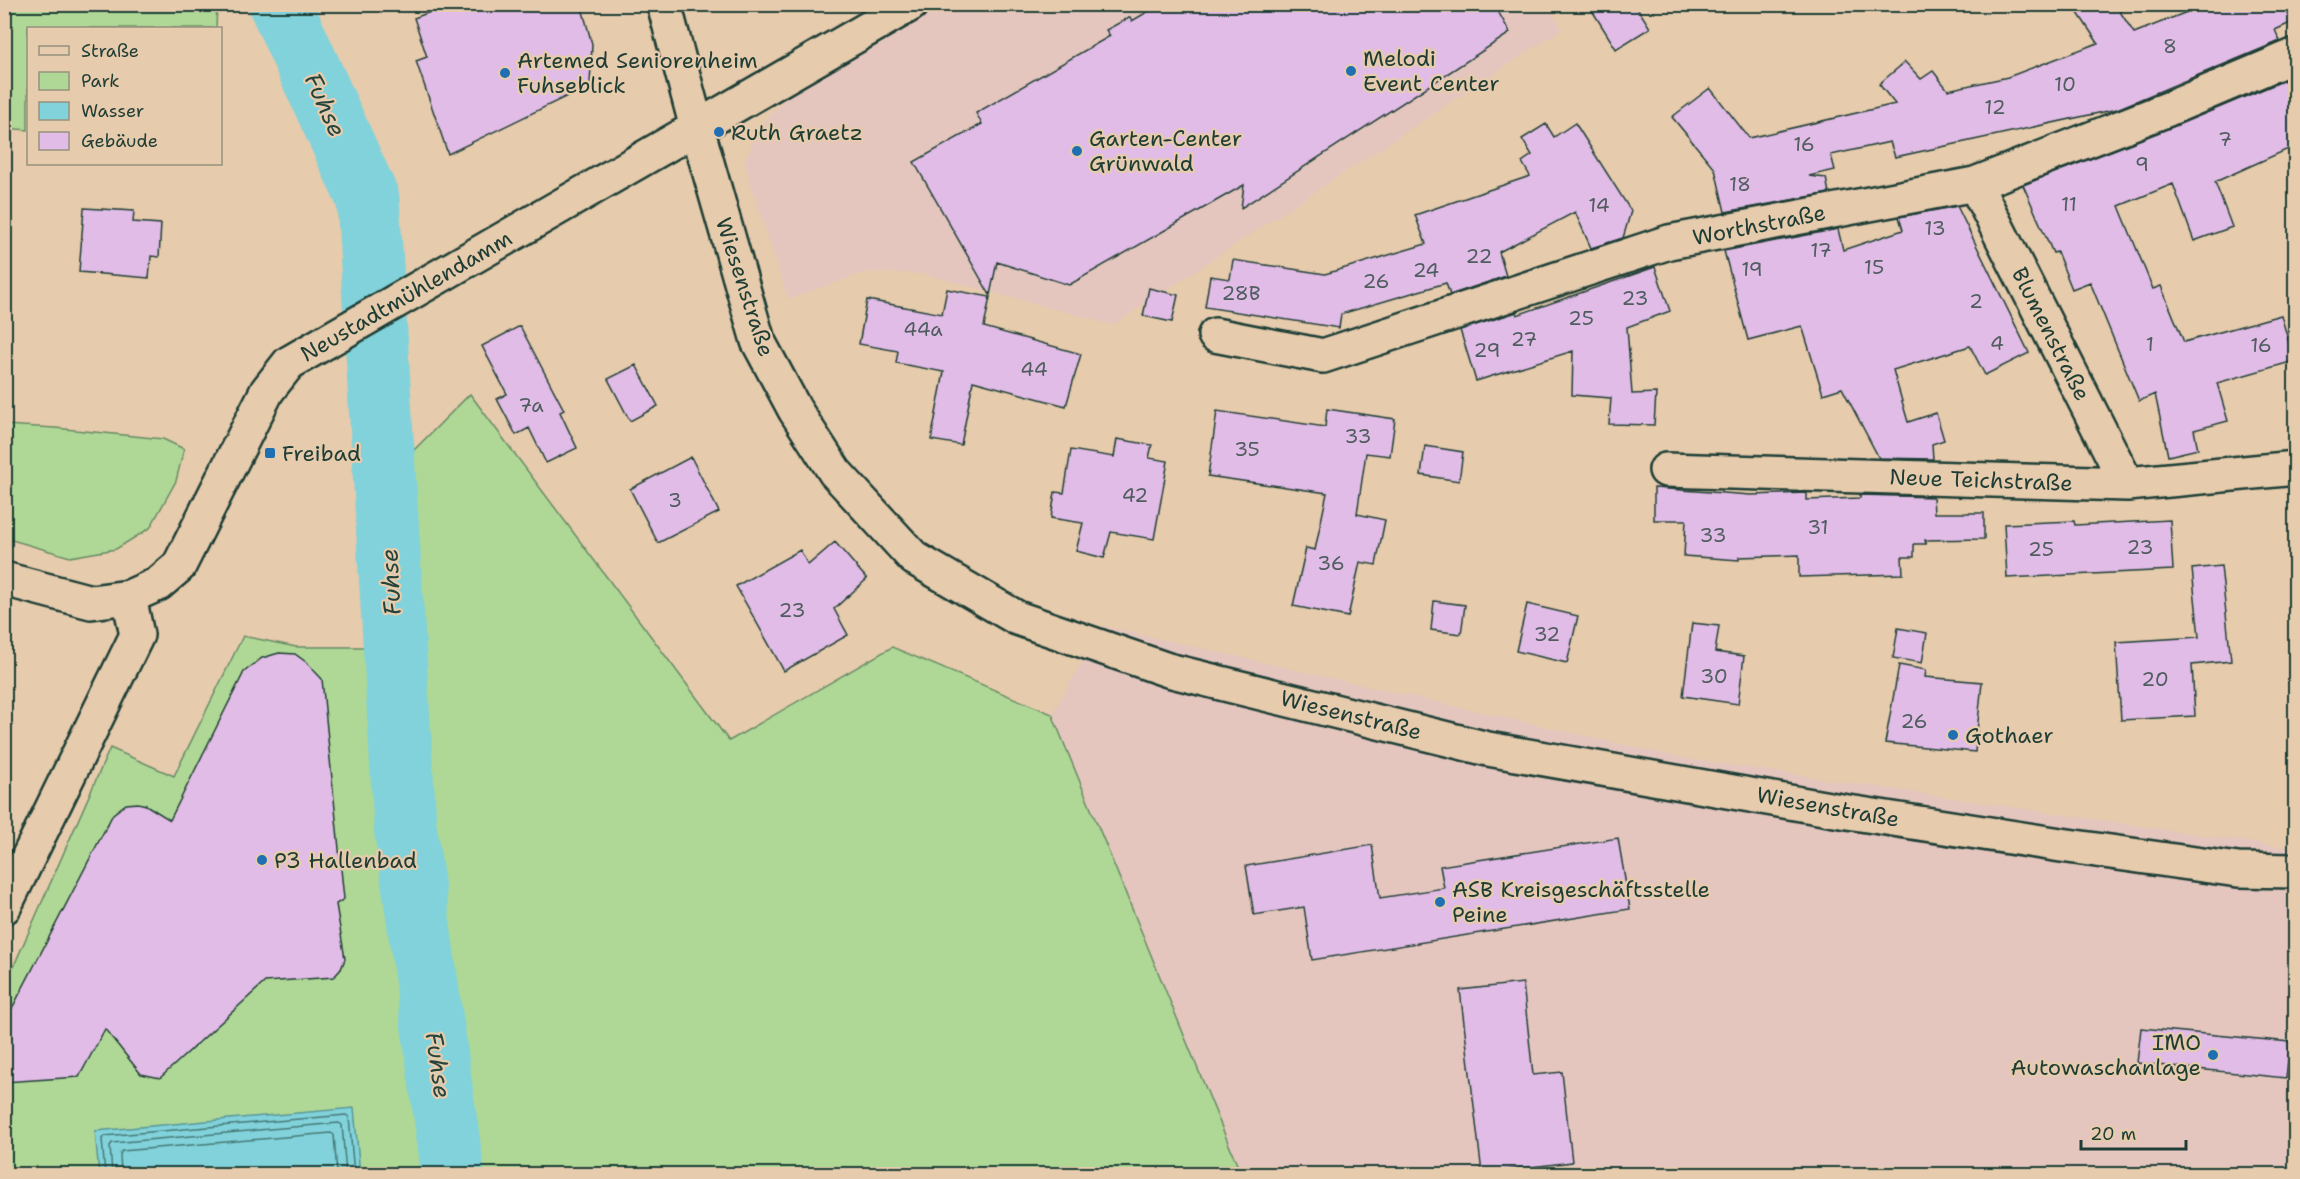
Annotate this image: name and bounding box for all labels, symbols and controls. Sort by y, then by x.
legend [27,27,222,165]
house number: 8 [2163,33,2177,59]
text: Straße [81,39,139,63]
place label: Melodi Event Center [1363,44,1500,98]
place label: Artemed Seniorenheim Fuhseblick [517,46,758,100]
marker: Melodi Event Center [1344,64,1358,78]
marker: Artemed Seniorenheim Fuhseblick [498,66,512,80]
water label: Fuhse [297,68,353,142]
text: Park [81,69,120,93]
house number: 10 [2054,71,2076,97]
house number: 12 [1984,94,2006,120]
text: Wasser [81,99,144,123]
place label: Ruth Graetz [731,118,863,147]
place label: Garten-Center Grünwald [1089,124,1242,178]
marker: Ruth Graetz [712,125,726,139]
house number: 7 [2218,126,2232,152]
text: Gebäude [81,129,158,153]
house number: 16 [1793,131,1815,157]
marker: Garten-Center Grünwald [1070,144,1084,158]
house number: 9 [2135,151,2149,177]
house number: 18 [1729,171,1751,197]
house number: 11 [2061,191,2077,217]
house number: 14 [1588,192,1610,218]
street label: Worthstraße [1690,198,1828,252]
street label: Wiesenstraße [709,214,781,360]
house number: 13 [1924,215,1946,241]
street label: Neustadtmühlendamm [295,223,517,369]
house number: 17 [1810,237,1832,263]
house number: 22 [1466,243,1493,269]
house number: 15 [1864,254,1884,280]
house number: 19 [1741,256,1763,282]
house number: 24 [1413,257,1439,283]
street label: Blumenstraße [2005,262,2097,406]
house number: 26 [1362,268,1390,294]
house number: 28B [1221,280,1261,306]
house number: 23 [1622,285,1648,311]
house number: 2 [1969,288,1983,314]
house number: 25 [1568,305,1594,331]
house number: 44a [903,316,943,342]
house number: 27 [1511,326,1537,352]
house number: 4 [1990,330,2004,356]
house number: 1 [2146,331,2154,357]
house number: 16 [2250,332,2272,358]
house number: 29 [1474,337,1500,363]
house number: 44 [1020,356,1048,382]
house number: 7a [518,392,544,418]
house number: 33 [1345,423,1371,449]
house number: 35 [1234,436,1260,462]
place label: Freibad [282,439,361,468]
marker: Freibad [263,446,277,460]
street label: Neue Teichstraße [1889,462,2073,498]
house number: 42 [1122,482,1148,508]
house number: 3 [668,487,682,513]
house number: 31 [1807,514,1829,540]
house number: 33 [1700,522,1726,548]
house number: 23 [2127,534,2153,560]
house number: 25 [2028,536,2054,562]
water label: Fuhse [373,548,409,616]
house number: 36 [1317,550,1345,576]
house number: 23 [779,597,805,623]
house number: 32 [1534,621,1560,647]
house number: 30 [1700,663,1728,689]
house number: 20 [2141,666,2169,692]
street label: Wiesenstraße [1277,683,1425,747]
house number: 26 [1900,708,1928,734]
place label: Gothaer [1965,721,2054,750]
marker: Gothaer [1946,728,1960,742]
street label: Wiesenstraße [1754,780,1902,834]
place label: P3 Hallenbad [274,846,417,875]
marker: P3 Hallenbad [255,853,269,867]
place label: ASB Kreisgeschäftsstelle Peine [1452,875,1710,929]
marker: ASB Kreisgeschäftsstelle Peine [1433,895,1447,909]
place label: IMO Autowaschanlage [2010,1028,2201,1082]
water label: Fuhse [418,1030,458,1100]
marker: IMO Autowaschanlage [2206,1048,2220,1062]
scale bar [2081,1113,2186,1151]
text: 20 m [2090,1122,2136,1146]

